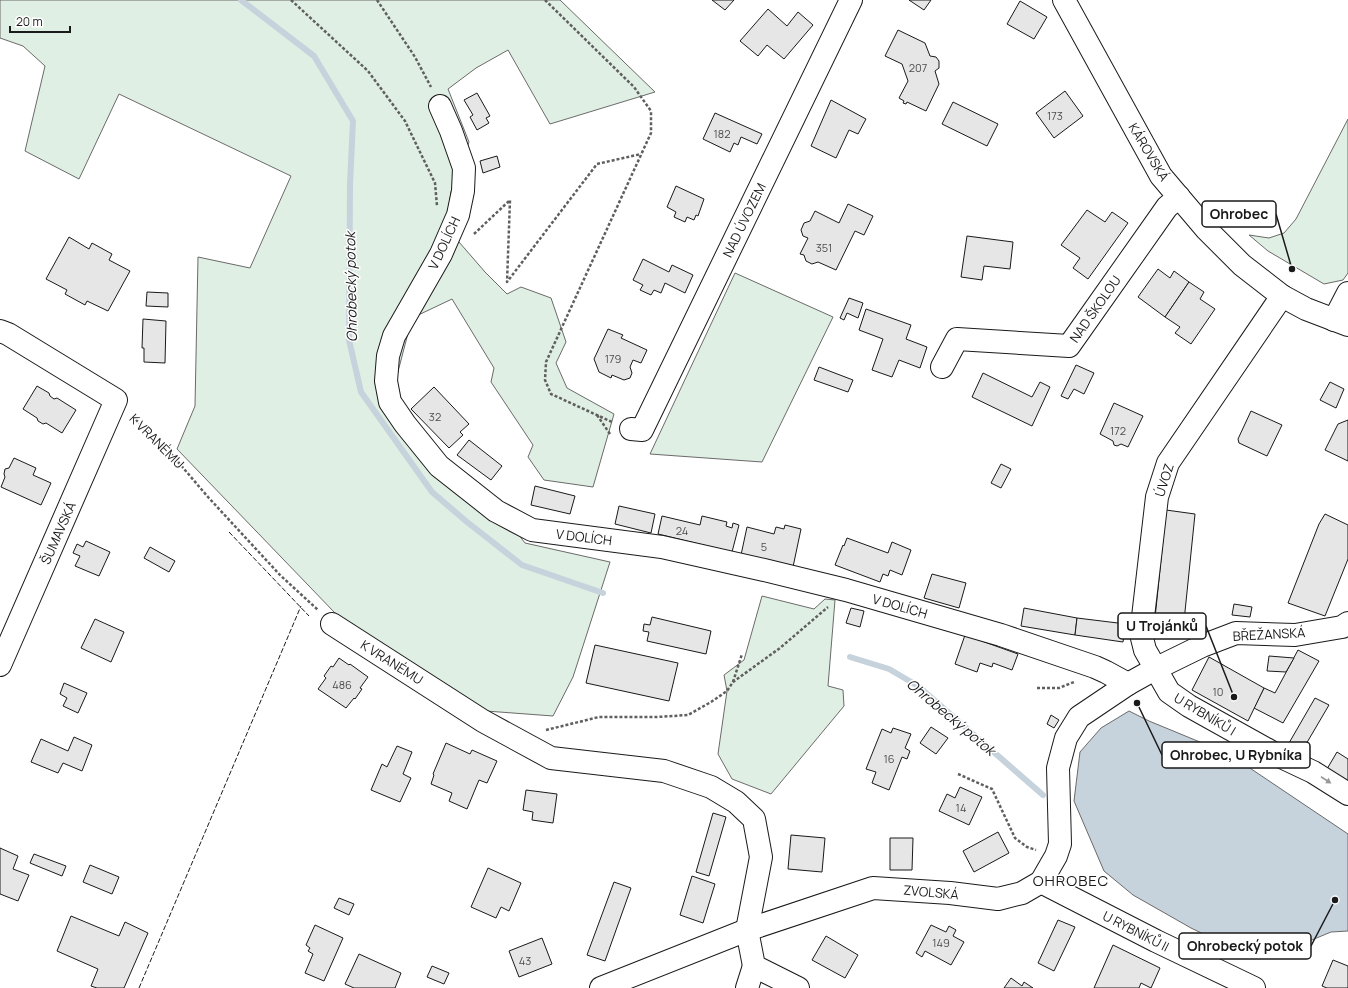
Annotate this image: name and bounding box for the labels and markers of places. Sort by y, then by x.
callout: Ohrobec [1202,201,1276,227]
callout: U Trojánků [1118,613,1206,639]
callout: Ohrobec, U Rybníka [1162,742,1310,768]
callout: Ohrobecký potok [1179,933,1311,959]

